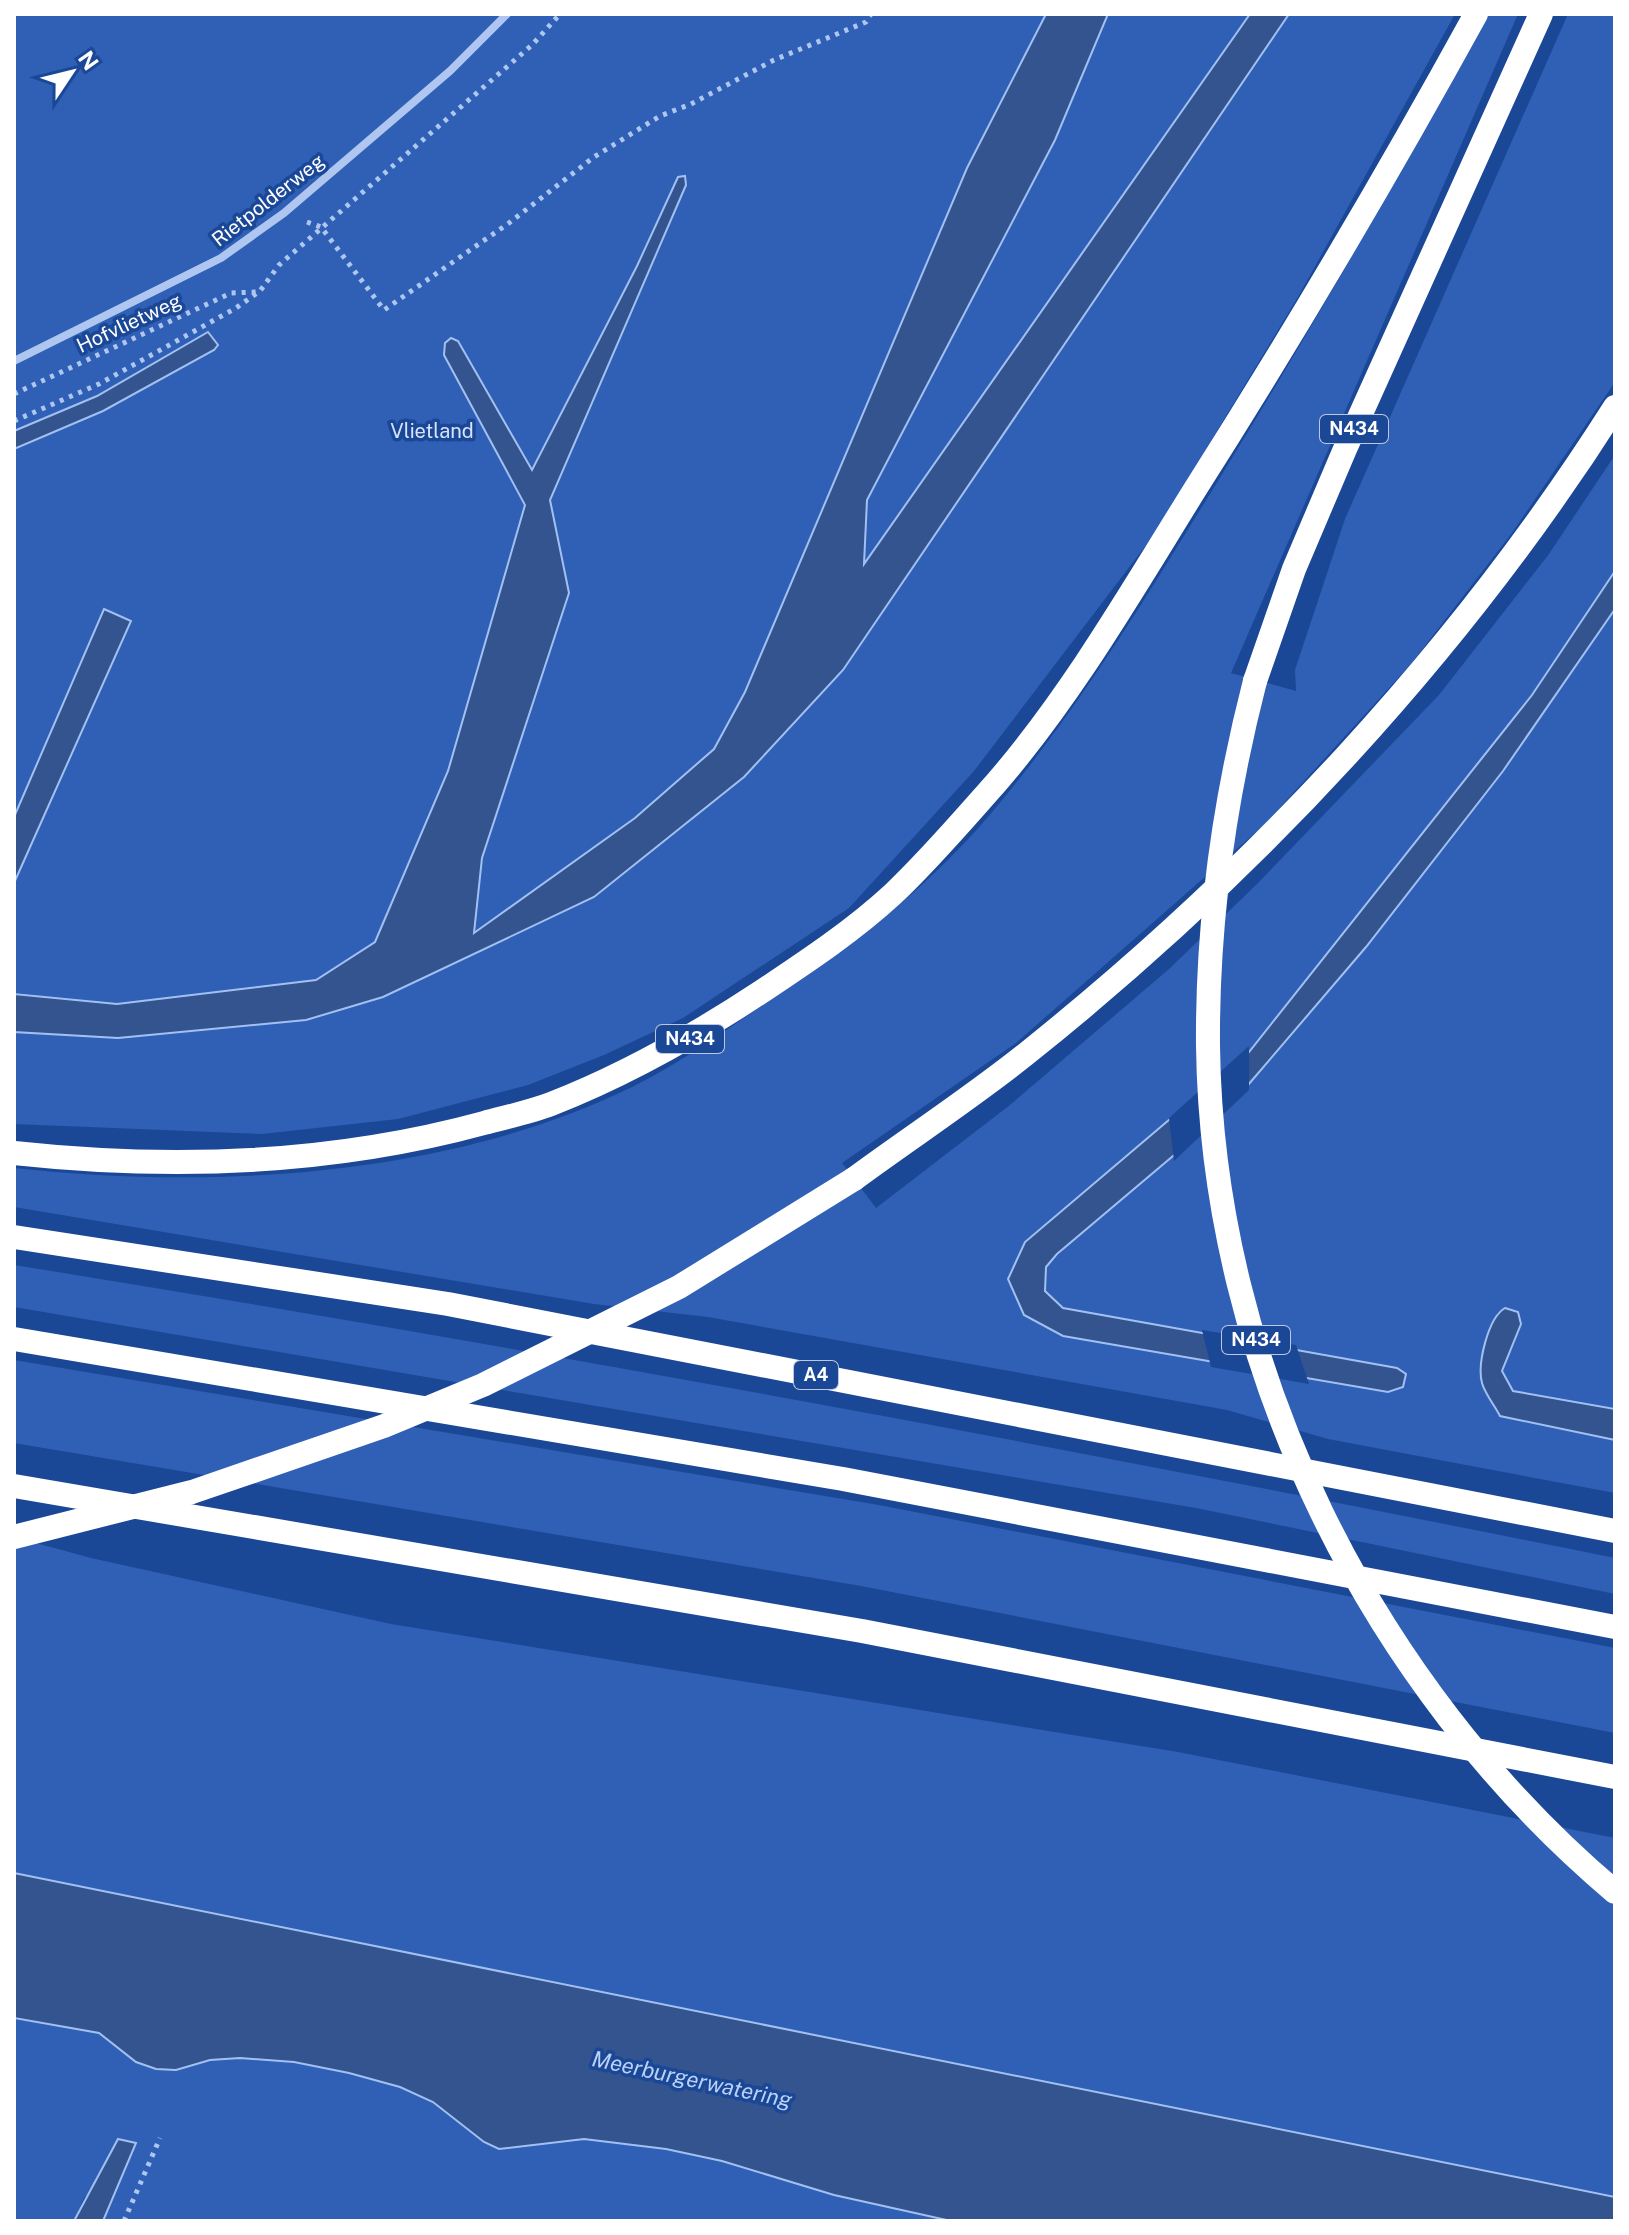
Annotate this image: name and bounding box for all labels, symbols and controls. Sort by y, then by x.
north arrow [32,32,112,112]
text: N [73,46,104,75]
street label: Rietpolderweg [207,149,329,251]
street label: Hofvlietweg [73,288,185,358]
road number: N434 [1320,415,1388,443]
park label: Vlietland [390,419,474,443]
road number: N434 [656,1025,724,1053]
road number: N434 [1222,1326,1290,1354]
road number: A4 [794,1361,838,1389]
water label: Meerburgerwatering [590,2045,795,2113]

